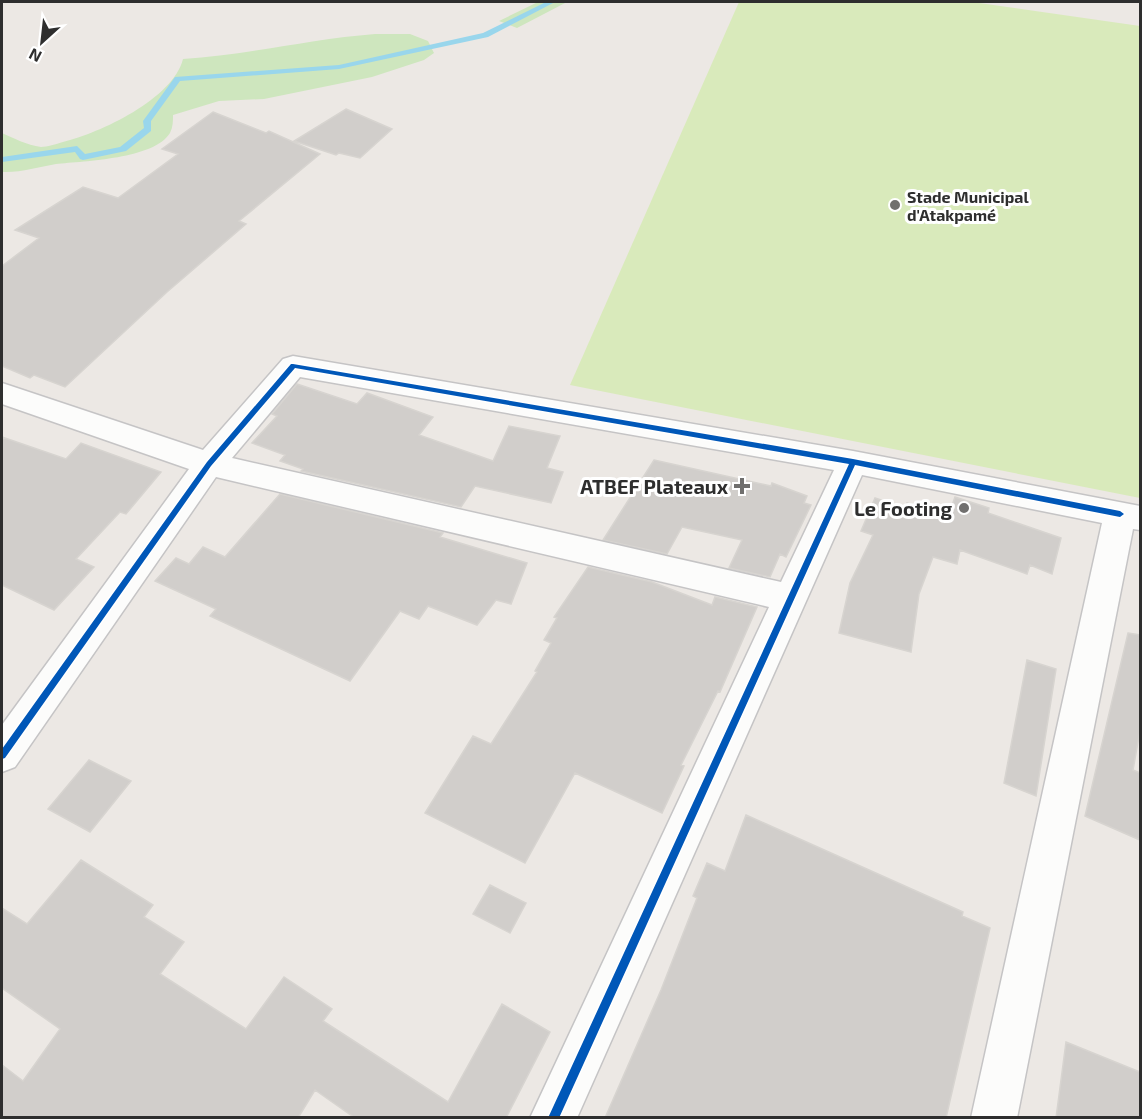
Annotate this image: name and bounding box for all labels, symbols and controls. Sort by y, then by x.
north arrow [12,12,72,72]
text: N [25,45,44,67]
place label: Stade Municipal d'Atakpamé [907,187,1029,224]
marker: Stade Municipal d'Atakpamé [888,198,902,212]
place label: ATBEF Plateaux [580,474,729,498]
marker: ATBEF Plateaux [733,477,751,495]
place label: Le Footing [854,496,952,520]
marker: Le Footing [957,501,971,515]

